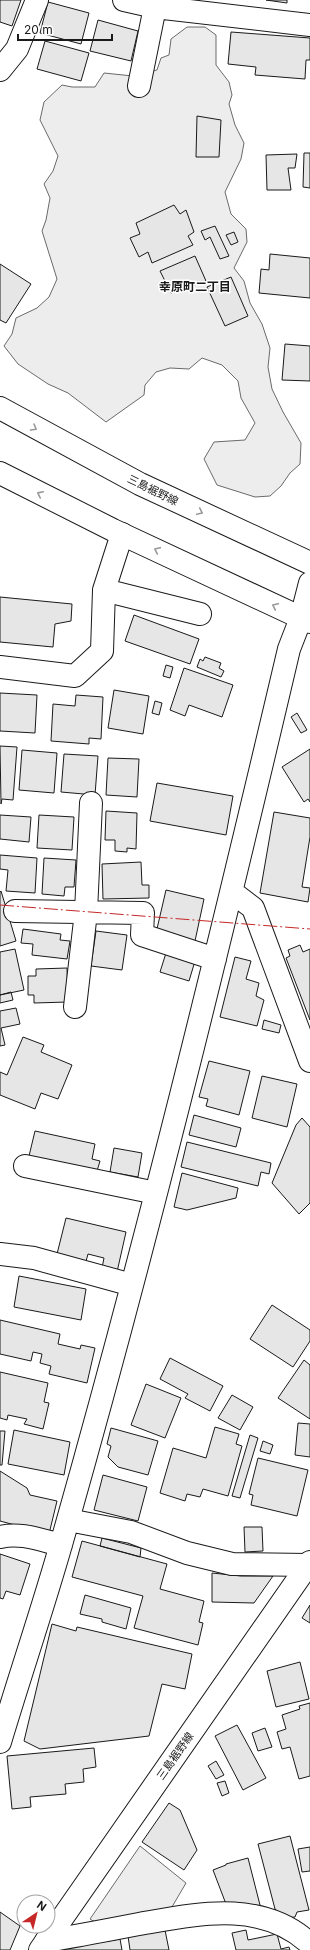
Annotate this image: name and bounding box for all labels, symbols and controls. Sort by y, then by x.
scale bar [18,16,112,42]
text: 20 m [24,22,53,37]
district label: 幸原町二丁目 [159,279,231,294]
one-way arrow [30,423,37,430]
street label: 三島裾野線 [125,472,181,508]
one-way arrow [37,491,44,499]
one-way arrow [195,507,203,515]
one-way arrow [154,547,161,555]
one-way arrow [271,603,279,611]
street label: 三島裾野線 [153,1729,197,1783]
north arrow [16,1894,56,1934]
text: N [34,1898,49,1914]

